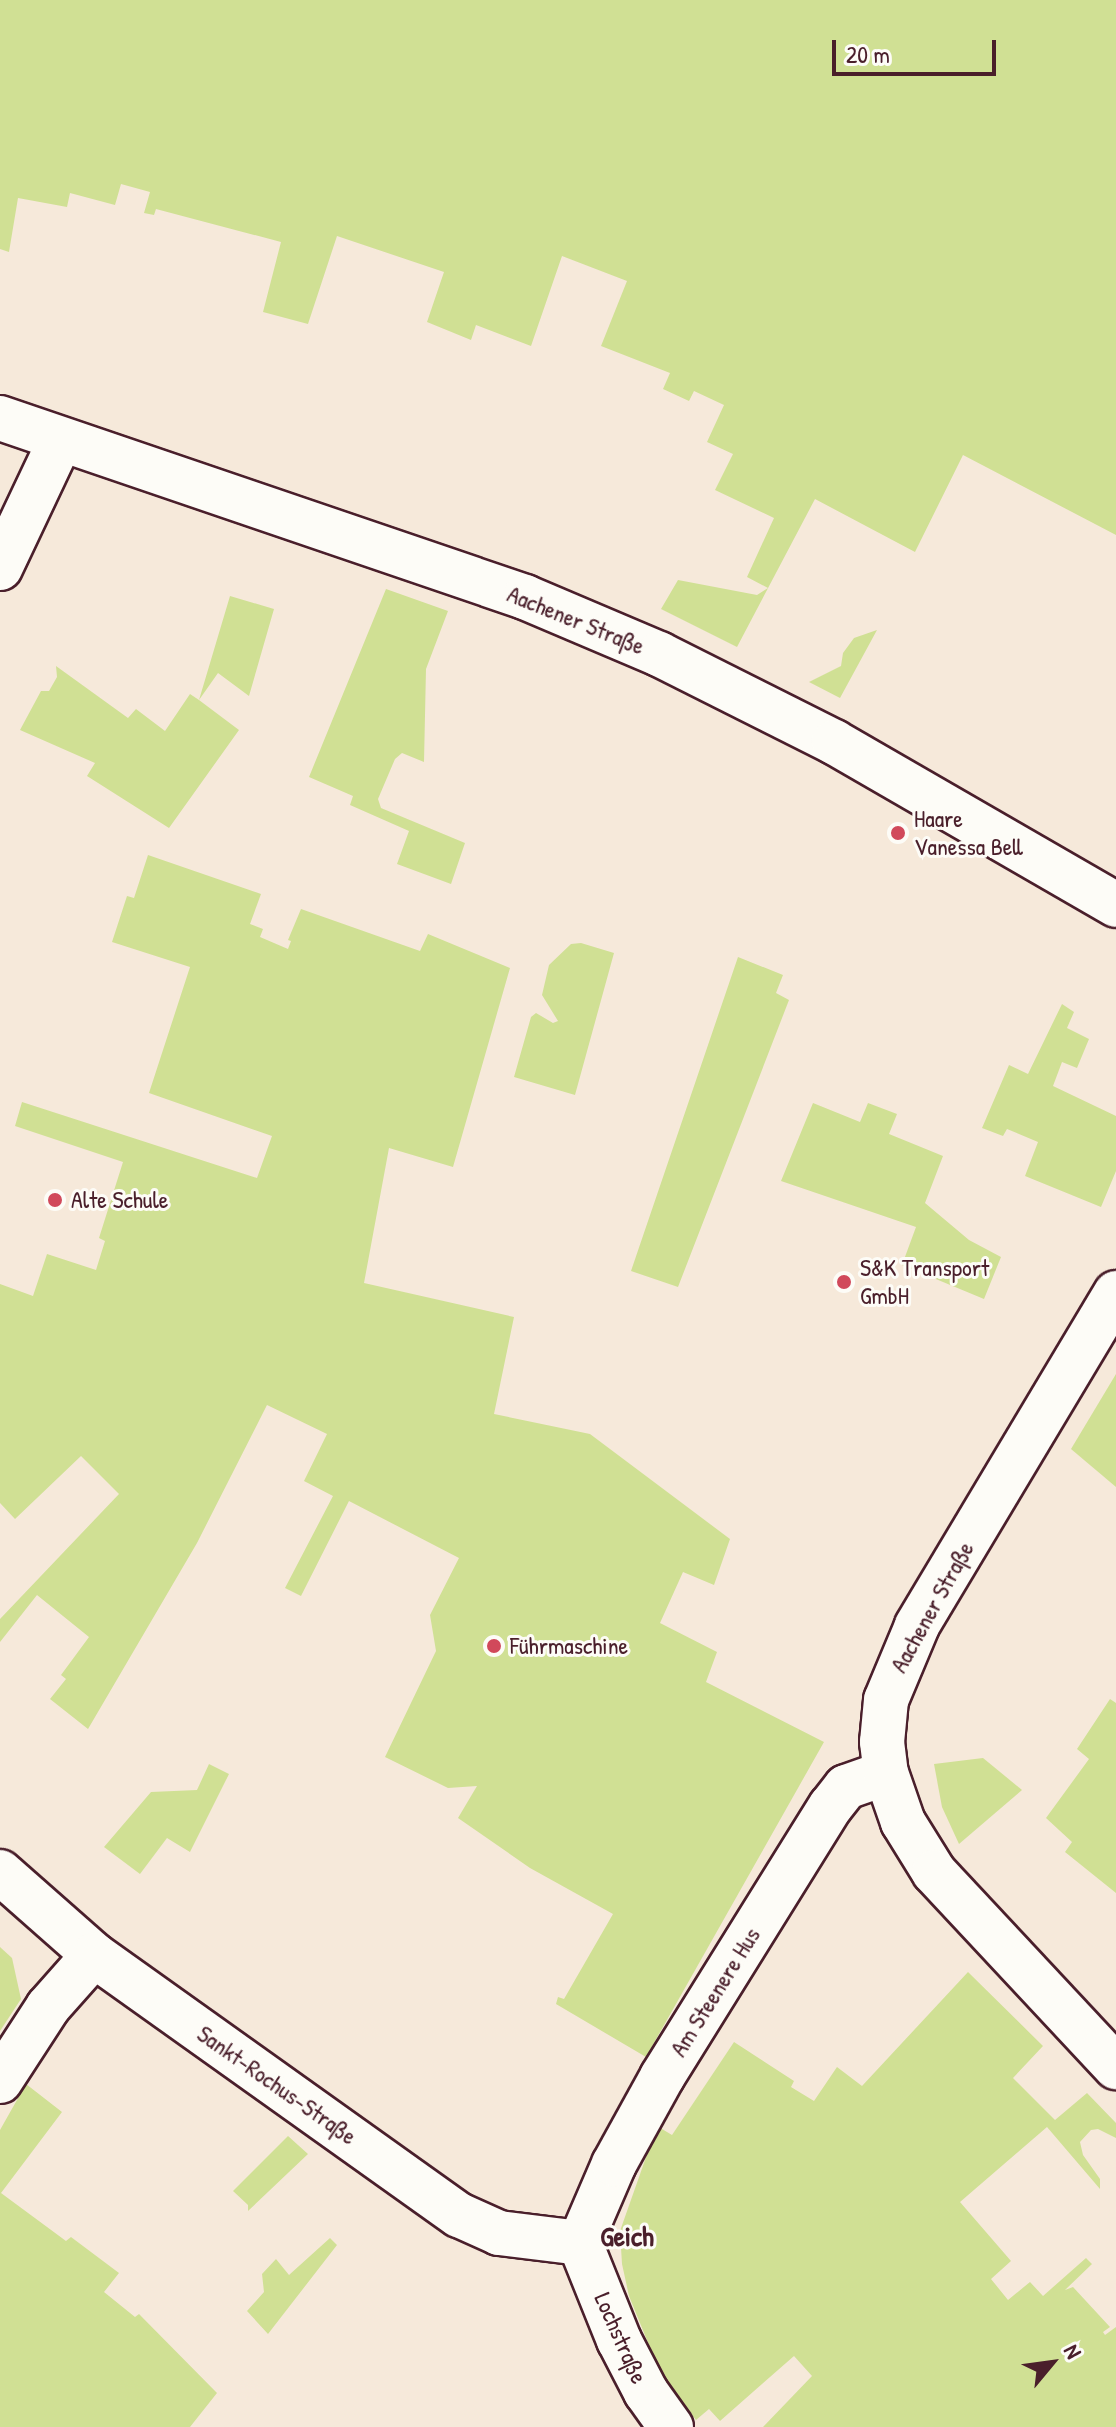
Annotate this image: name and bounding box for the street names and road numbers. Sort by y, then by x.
street label: Aachener Straße [503,579,649,661]
street label: Aachener Straße [884,1536,980,1678]
street label: Am Steenere Hus [664,1922,766,2062]
street label: Sankt-Rochus-Straße [192,2019,362,2151]
street label: Lochstraße [588,2288,654,2388]

